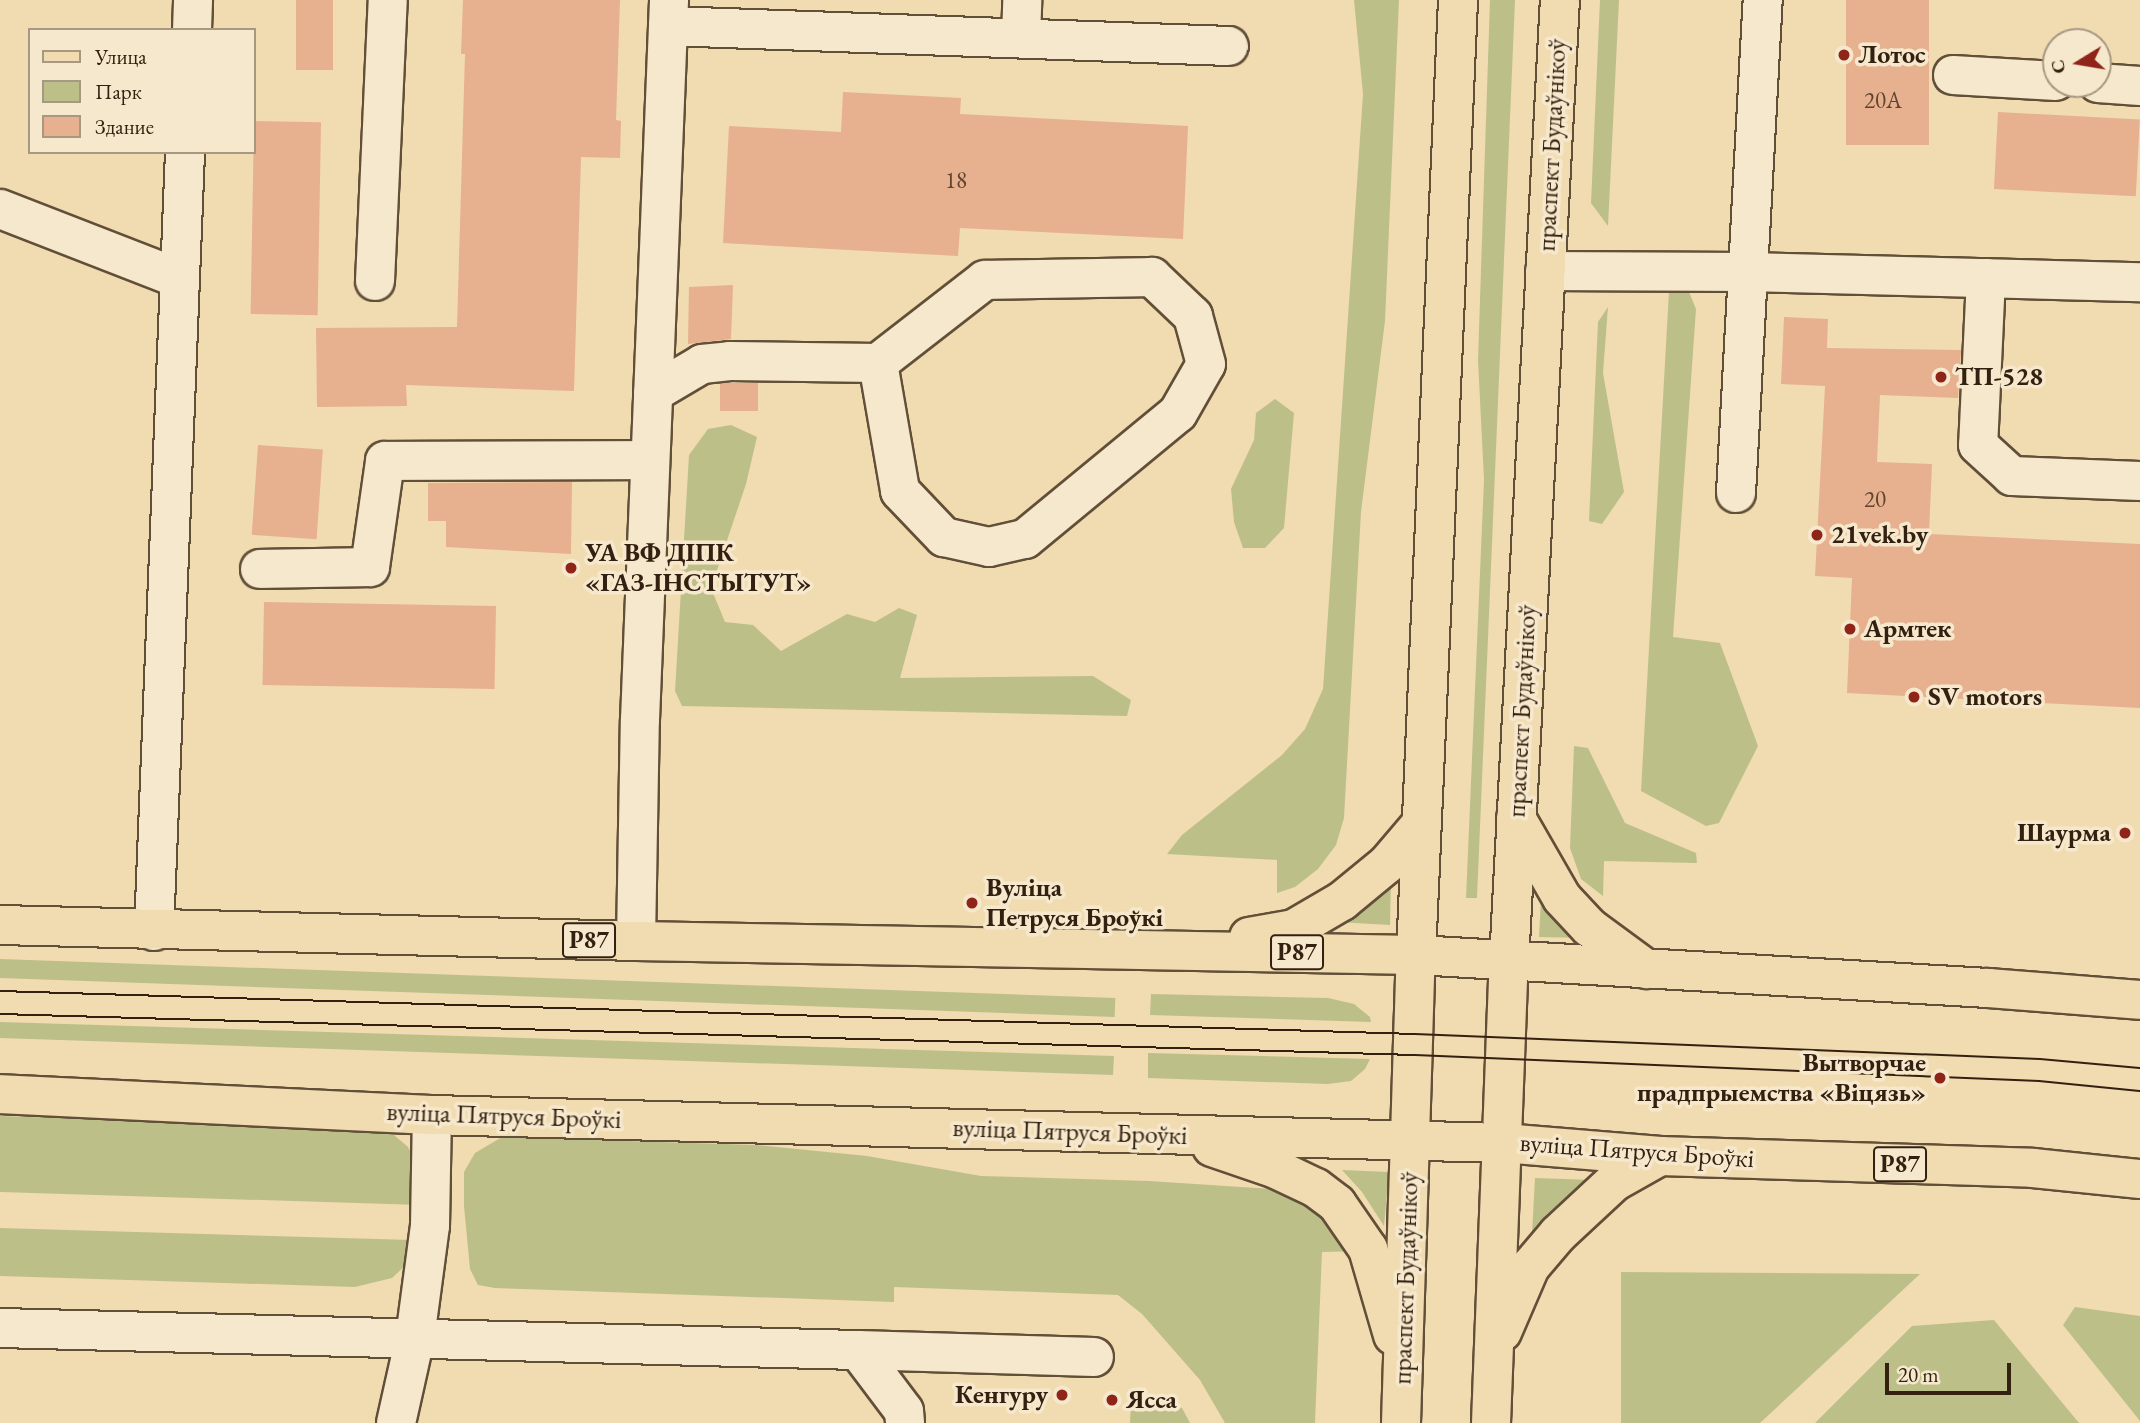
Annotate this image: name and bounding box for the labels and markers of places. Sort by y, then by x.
place label: Лотос [1858,39,1926,71]
marker: Лотос [1836,47,1852,63]
place label: ТП-528 [1955,361,2043,393]
marker: ТП-528 [1933,369,1949,385]
place label: 21vek.by [1831,519,1928,551]
marker: 21vek.by [1809,527,1825,543]
place label: УА ВФ ДІПК «ГАЗ-ІНСТЫТУТ» [585,537,812,598]
marker: УА ВФ ДІПК «ГАЗ-ІНСТЫТУТ» [563,560,579,576]
place label: Армтек [1864,613,1951,645]
marker: Армтек [1842,621,1858,637]
place label: SV motors [1928,681,2042,713]
marker: SV motors [1906,689,1922,705]
place label: Шаурма [2017,817,2111,849]
marker: Шаурма [2117,825,2133,841]
place label: Вуліца Петруся Броўкі [986,872,1163,934]
marker: Вуліца Петруся Броўкі [964,895,980,911]
place label: Вытворчае прадпрыемства «Віцязь» [1637,1047,1926,1108]
marker: Вытворчае прадпрыемства «Віцязь» [1932,1070,1948,1086]
place label: Кенгуру [955,1379,1048,1411]
place label: Ясса [1126,1384,1177,1416]
marker: Кенгуру [1054,1387,1070,1403]
marker: Ясса [1104,1392,1120,1408]

